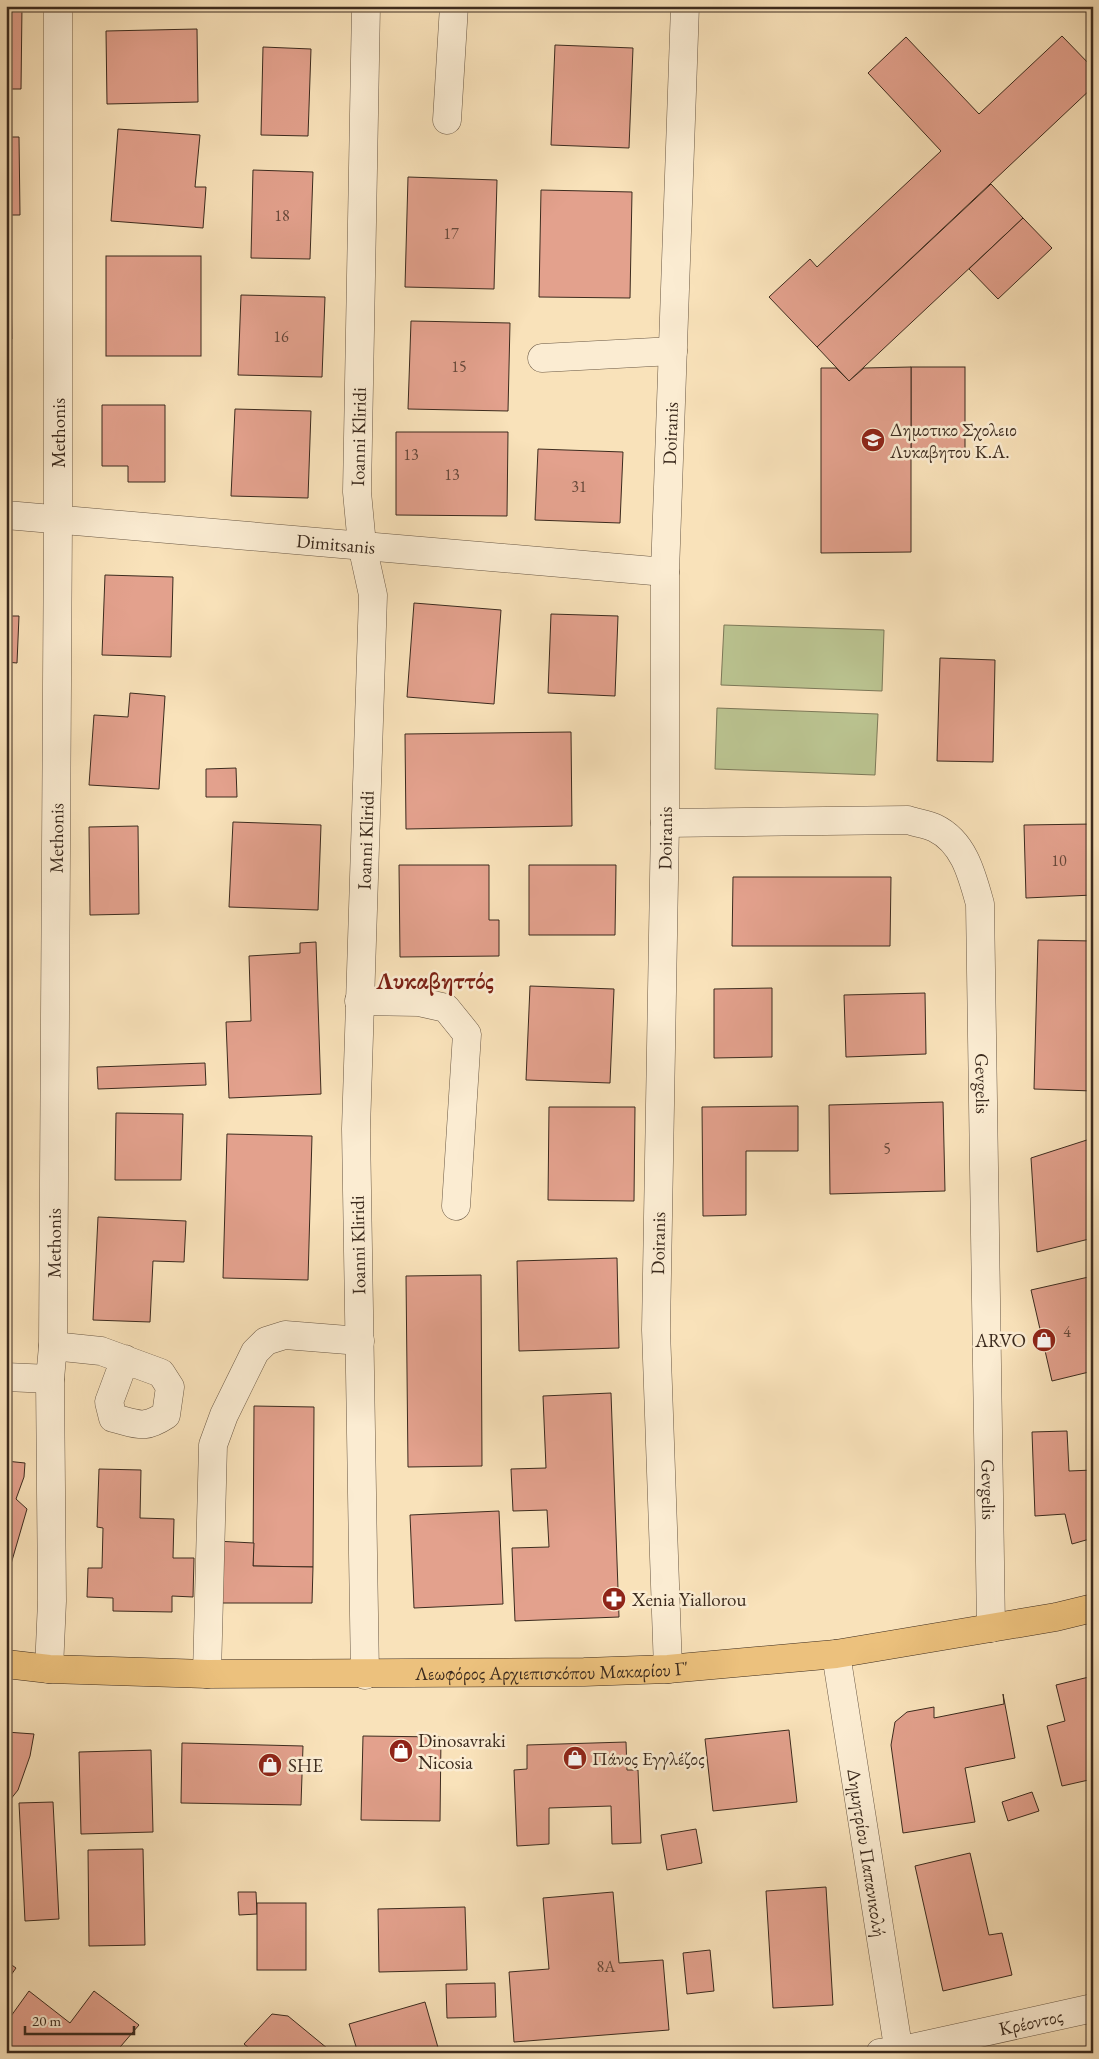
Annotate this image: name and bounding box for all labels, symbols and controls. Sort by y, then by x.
house number: 18 [274,205,290,226]
house number: 17 [443,223,459,244]
house number: 16 [273,326,289,347]
house number: 15 [451,356,467,377]
street label: Ioanni Kliridi [345,387,371,487]
street label: Methonis [46,398,71,468]
street label: Doiranis [656,401,684,465]
place label: Δημοτικο Σχολειο Λυκαβητου Κ.Α. [889,417,1017,464]
school or university icon: Δημοτικο Σχολειο Λυκαβητου Κ.Α. [860,427,886,453]
house number: 13 [403,444,419,465]
house number: 13 [444,464,460,485]
house number: 31 [571,476,587,497]
street label: Dimitsanis [295,528,376,559]
street label: Ioanni Kliridi [351,790,379,890]
street label: Methonis [43,803,69,873]
street label: Doiranis [652,807,678,870]
house number: 10 [1051,850,1067,871]
district label: Λυκαβηττός [375,965,494,996]
street label: Gevgelis [970,1053,996,1114]
house number: 5 [883,1138,891,1159]
street label: Ioanni Kliridi [345,1195,371,1295]
street label: Methonis [41,1208,66,1278]
street label: Doiranis [644,1211,671,1275]
house number: 4 [1063,1321,1071,1342]
shop icon: ARVO [1031,1327,1057,1353]
place label: ARVO [974,1328,1026,1353]
street label: Gevgelis [976,1459,1002,1520]
pharmacy icon: Xenia Yiallorou [601,1586,627,1612]
place label: Xenia Yiallorou [631,1587,746,1612]
street label: Λεωφόρος Αρχιεπισκόπου Μακαρίου Γ' [414,1655,689,1685]
place label: Dinosavraki Nicosia [418,1728,506,1775]
shop icon: Dinosavraki Nicosia [388,1738,414,1764]
shop icon: Πάνος Εγγλέζος [562,1745,588,1771]
place label: Πάνος Εγγλέζος [592,1746,705,1771]
shop icon: SHE [257,1752,283,1778]
place label: SHE [288,1753,323,1778]
street label: Δημητρίου Παπανικολή [842,1767,893,1938]
house number: 8A [597,1956,616,1977]
street label: Κρέοντος [996,2003,1065,2041]
scale bar [25,2004,134,2036]
text: 20 m [32,2011,61,2030]

